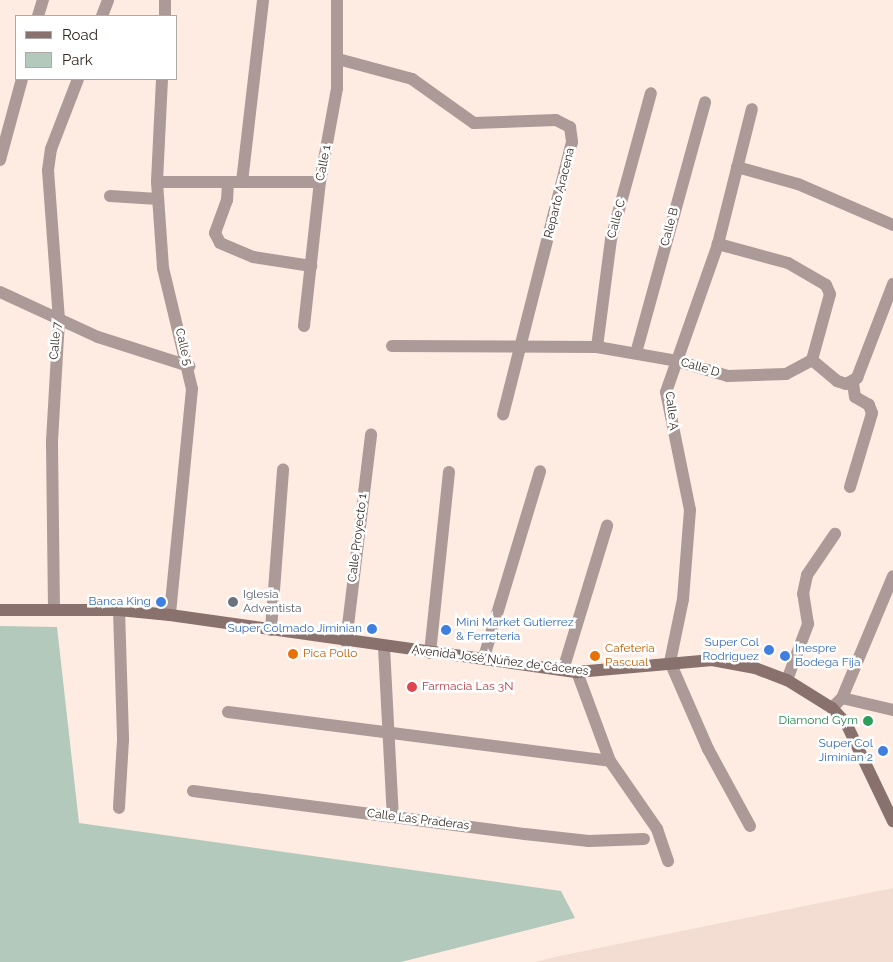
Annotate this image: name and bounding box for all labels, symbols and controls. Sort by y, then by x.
legend [15,15,178,80]
text: Road [62,26,98,44]
text: Park [62,51,93,69]
street label: Calle 1 [313,144,335,182]
street label: Reparto Aracena [542,146,578,240]
street label: Calle C [605,198,629,240]
street label: Calle B [658,206,682,248]
street label: Calle 7 [47,322,65,360]
street label: Calle 5 [171,327,195,367]
street label: Calle D [679,356,721,380]
street label: Calle A [661,391,681,431]
street label: Calle Proyecto 1 [345,493,371,583]
place label: Iglesia Adventista [243,588,302,616]
place label: Banca King [89,595,151,609]
marker: Banca King [155,596,167,608]
marker: Iglesia Adventista [227,596,239,608]
place label: Mini Market Gutierrez & Ferreteria [456,616,574,644]
place label: Super Colmado Jiminian [227,622,362,636]
marker: Super Colmado Jiminian [366,623,378,635]
marker: Mini Market Gutierrez & Ferreteria [440,624,452,636]
place label: Super Col Rodriguez [703,636,759,664]
place label: Cafeteria Pascual [605,642,655,670]
place label: Inespre Bodega Fija [795,642,861,670]
street label: Avenida José Núñez de Cáceres [411,643,589,679]
marker: Super Col Rodriguez [763,644,775,656]
place label: Pica Pollo [303,647,357,661]
marker: Pica Pollo [287,648,299,660]
marker: Cafeteria Pascual [589,650,601,662]
marker: Inespre Bodega Fija [779,650,791,662]
place label: Farmacia Las 3N [422,680,513,694]
marker: Farmacia Las 3N [406,681,418,693]
place label: Diamond Gym [779,714,858,728]
marker: Diamond Gym [862,715,874,727]
place label: Super Col Jiminian 2 [818,737,873,765]
marker: Super Col Jiminian 2 [877,745,889,757]
street label: Calle Las Praderas [366,807,470,833]

